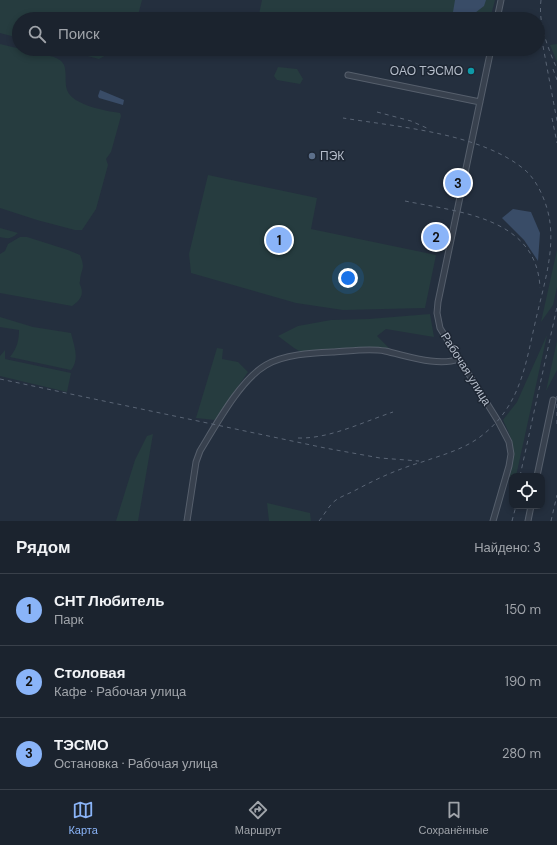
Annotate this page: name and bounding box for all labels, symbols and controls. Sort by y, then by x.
search box [12,12,545,56]
icon: search [26,23,48,45]
text: Поиск [58,24,100,44]
place label: ОАО ТЭСМО [390,63,463,79]
marker: ОАО ТЭСМО [466,66,476,76]
place label: ПЭК [320,148,344,164]
marker: ПЭК [307,151,317,161]
pin: 3 [445,168,471,198]
pin: 2 [423,222,449,252]
pin: 1 [266,225,292,255]
your location [338,268,358,288]
street label: Рабочая улица [437,329,495,409]
map controls [509,473,545,509]
button: locate [509,473,545,509]
text: Рядом [16,536,71,558]
text: Найдено: 3 [474,539,541,556]
text: СНТ Любитель [54,591,164,611]
text: 1 [27,601,31,618]
text: 150 m [505,601,541,618]
text: Парк [54,611,84,628]
text: Столовая [54,663,125,683]
text: 2 [25,673,33,690]
text: 190 m [505,673,541,690]
text: Кафе · Рабочая улица [54,683,186,700]
text: ТЭСМО [54,735,109,755]
text: 3 [25,745,33,762]
text: 280 m [502,745,541,762]
text: Остановка · Рабочая улица [54,755,218,772]
tab: Карта [68,799,98,837]
tab: Маршрут [235,799,282,837]
tab: Сохранённые [419,799,489,837]

